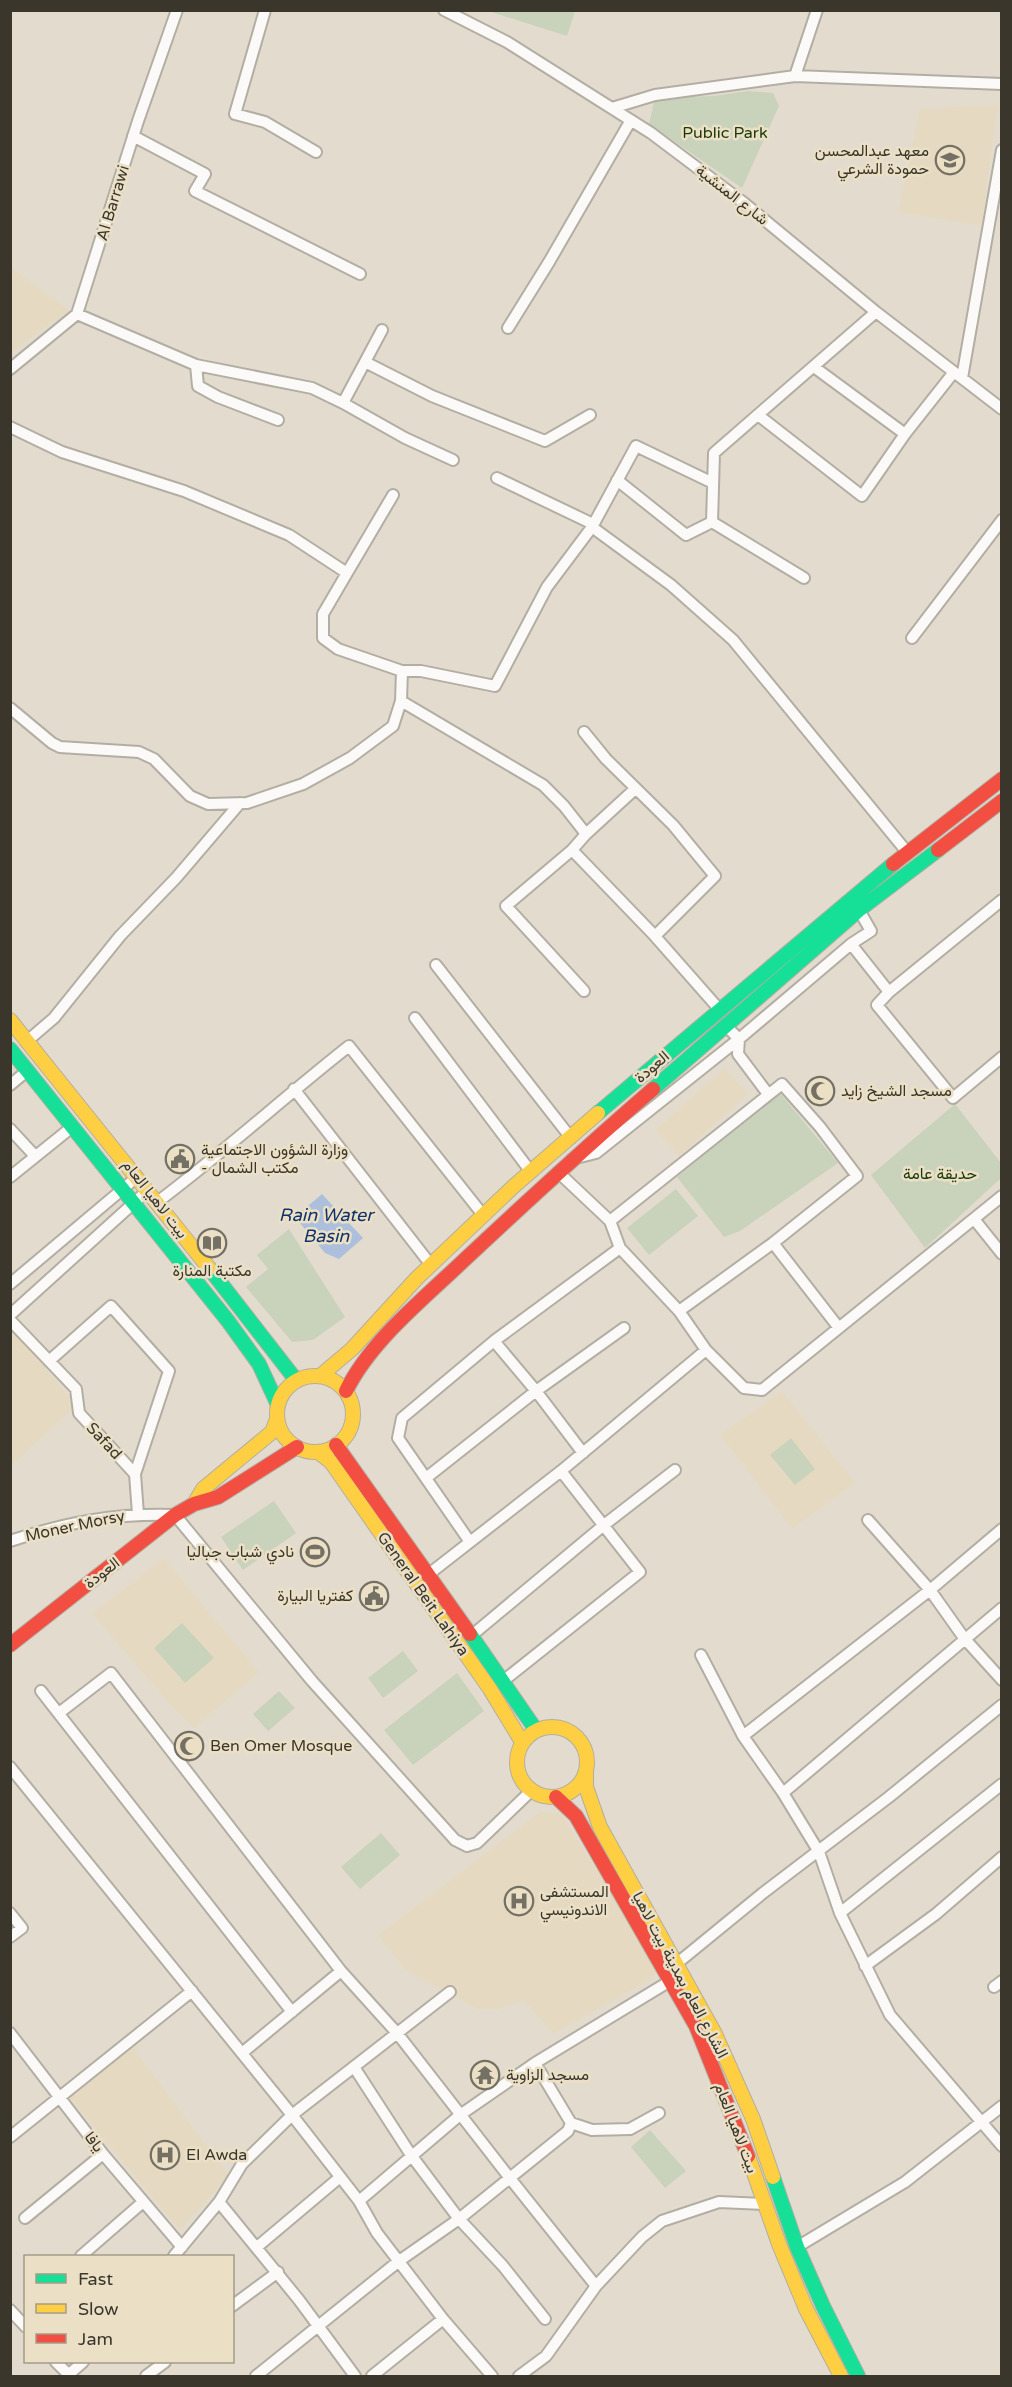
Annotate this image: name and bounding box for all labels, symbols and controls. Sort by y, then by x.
park label: Public Park [682,123,768,143]
place label: معهد عبدالمحسن حمودة الشرعي [815,141,929,182]
school or university icon: معهد عبدالمحسن حمودة الشرعي [934,144,966,176]
street label: شارع المنشية [691,160,772,230]
street label: Al Barrawi [92,163,134,243]
street label: العودة [630,1046,674,1088]
mosque icon: مسجد الشيخ زايد [804,1075,836,1107]
place label: مسجد الشيخ زايد [841,1081,952,1102]
place label: وزارة الشؤون الاجتماعية - مكتب الشمال [201,1140,348,1178]
public building icon: وزارة الشؤون الاجتماعية - مكتب الشمال [164,1143,196,1175]
street label: بيت لاهيا العام [118,1155,192,1243]
park label: حديقة عامة [903,1164,977,1184]
water label: Rain Water Basin [279,1204,375,1247]
library icon: مكتبة المنارة [196,1227,228,1259]
place label: مكتبة المنارة [172,1261,252,1281]
street label: Safad [82,1418,126,1464]
street label: Moner Morsy [23,1506,127,1546]
street label: General Beit Lahiya [373,1528,473,1660]
sports icon: نادي شباب جباليا [299,1536,331,1568]
place label: نادي شباب جباليا [187,1542,294,1565]
street label: العودة [80,1553,124,1593]
public building icon: كفتريا البيارة [358,1580,390,1612]
place label: كفتريا البيارة [277,1586,353,1606]
mosque icon: Ben Omer Mosque [173,1730,205,1762]
place label: Ben Omer Mosque [210,1736,352,1756]
place label: المستشفى الاندونيسي [540,1882,609,1923]
hospital icon: المستشفى الاندونيسي [503,1885,535,1917]
street label: الشارع العام بمدينة بيت لاهيا [627,1888,732,2062]
temple icon: مسجد الزاوية [469,2059,501,2091]
place label: مسجد الزاوية [506,2065,589,2085]
street label: بيت لاهيا العام [710,2080,762,2176]
street label: يافا [80,2128,108,2156]
hospital icon: El Awda [149,2139,181,2171]
place label: El Awda [186,2145,247,2165]
legend [24,2255,234,2363]
text: Fast [78,2268,113,2290]
text: Slow [78,2298,119,2320]
text: Jam [78,2328,113,2350]

